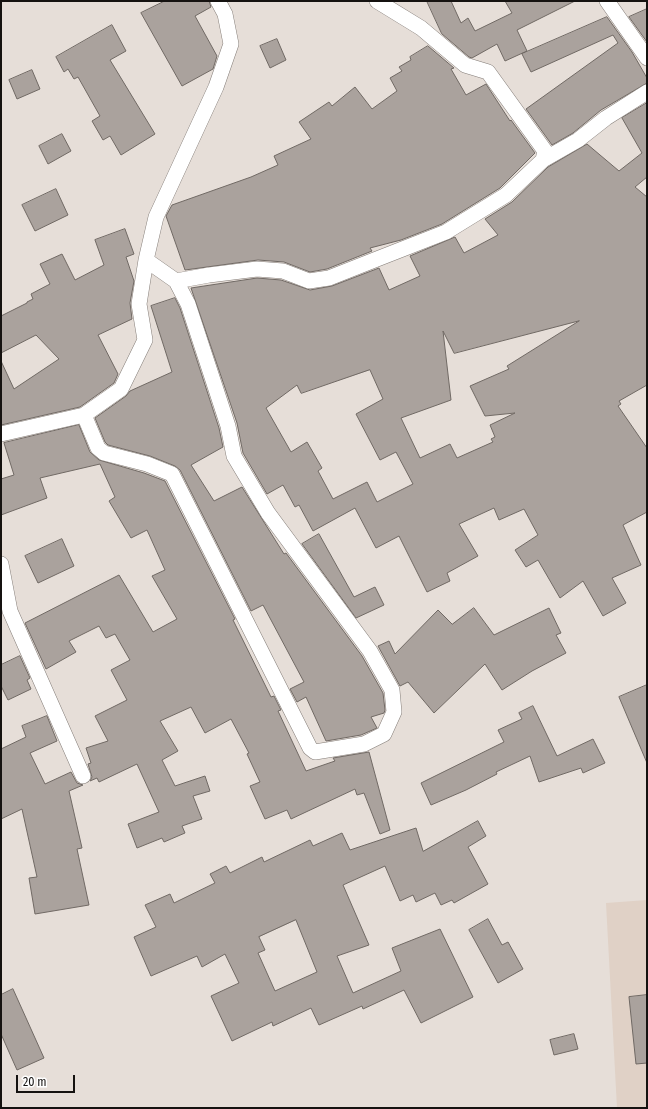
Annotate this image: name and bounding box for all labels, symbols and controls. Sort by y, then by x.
scale bar [18,1067,77,1093]
text: 20 m [23,1075,47,1089]

